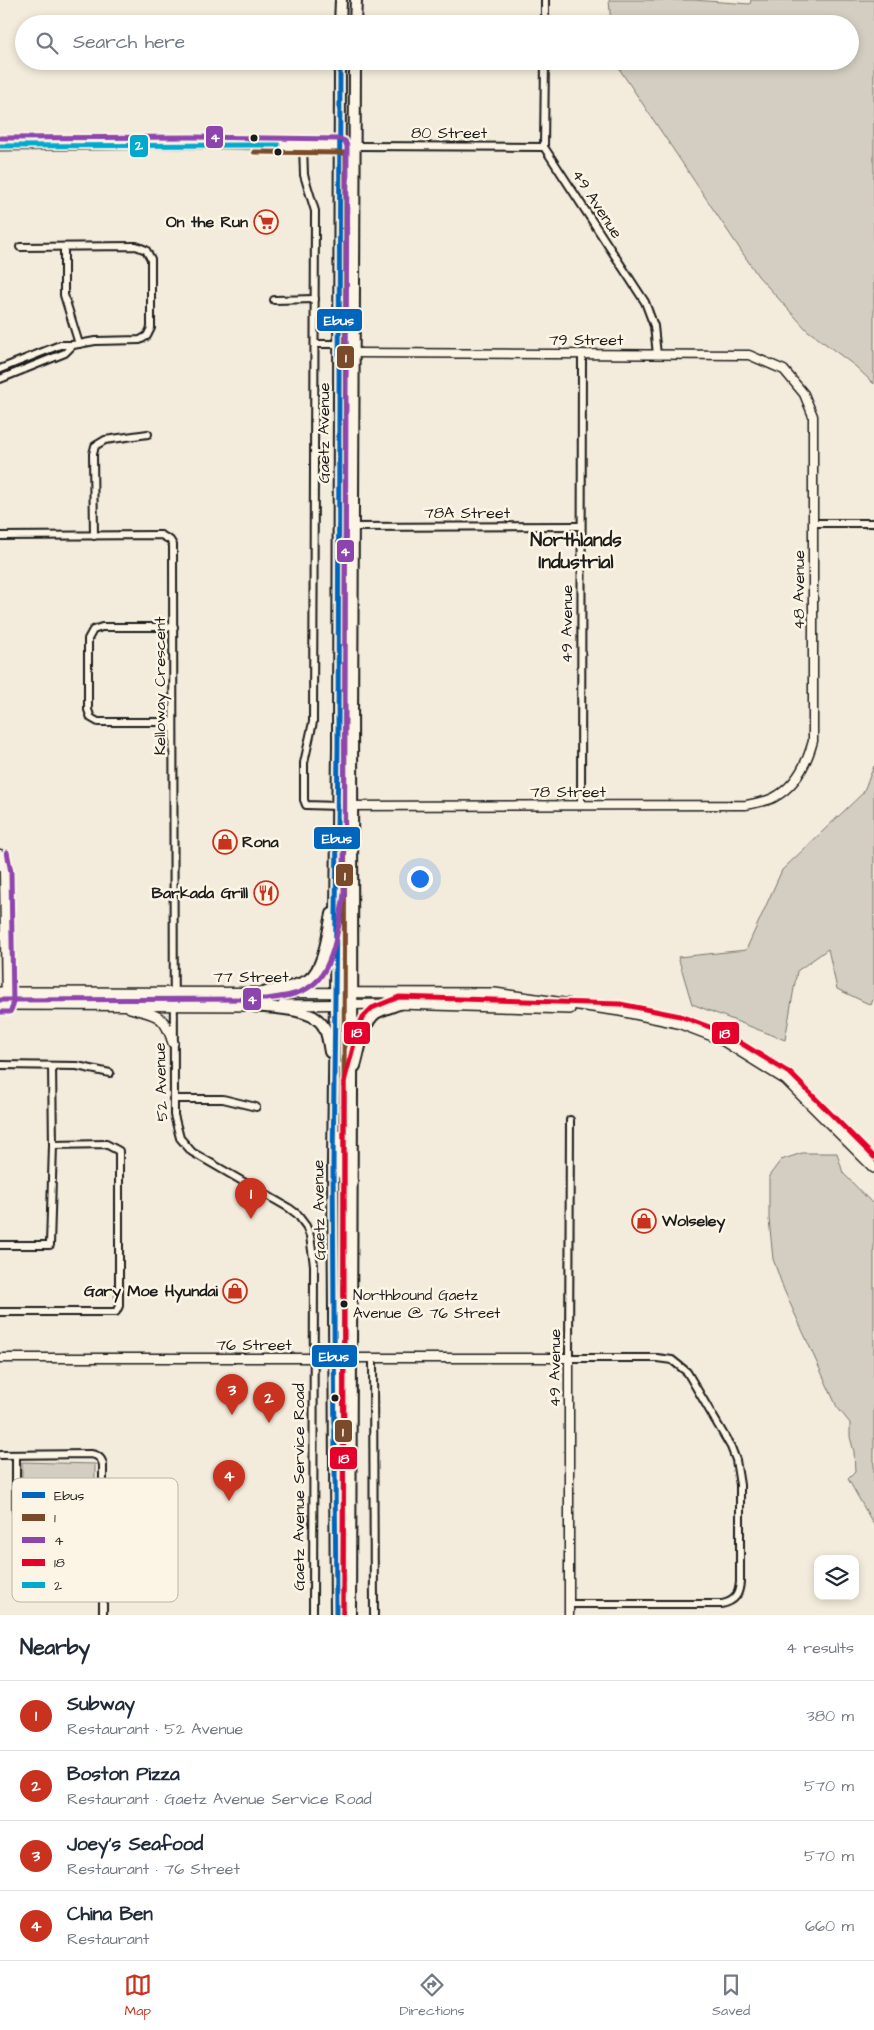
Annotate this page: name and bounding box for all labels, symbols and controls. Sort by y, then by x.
search box [15,15,859,70]
icon: search [33,29,61,57]
text: Search here [73,29,185,56]
street label: 80 Street [411,122,488,144]
line badge: 4 [205,125,224,149]
text: 4 [210,128,220,148]
unlabelled marker [249,133,259,143]
line badge: 2 [129,134,149,158]
text: 2 [134,136,144,156]
unlabelled marker [273,147,283,157]
street label: 49 Avenue [566,165,628,243]
supermarket icon: On the Run [253,209,279,235]
place label: On the Run [166,211,248,233]
line badge: Ebus [316,308,363,332]
text: Ebus [324,311,354,331]
street label: 79 Street [549,329,624,351]
line badge: 1 [336,345,355,369]
text: 1 [345,348,347,368]
street label: Gaetz Avenue [313,382,335,483]
street label: 78A Street [424,502,511,524]
district label: Northlands Industrial [530,527,622,576]
line badge: 4 [336,539,355,563]
text: 4 [340,542,350,562]
street label: 48 Avenue [788,550,810,630]
street label: 49 Avenue [556,584,578,663]
street label: Kelloway Crescent [149,616,172,755]
street label: 78 Street [530,781,607,803]
line badge: Ebus [313,826,361,850]
shop icon: Rona [212,829,238,855]
text: Ebus [322,829,352,849]
place label: Rona [242,831,279,853]
line badge: 1 [335,863,354,887]
text: 1 [344,866,346,886]
your location [407,866,433,892]
restaurant icon: Barkada Grill [253,880,279,906]
place label: Barkada Grill [152,882,248,904]
street label: 77 Street [213,966,289,988]
line badge: 4 [242,987,262,1011]
text: 4 [247,990,257,1010]
line badge: 18 [343,1021,371,1045]
line badge: 18 [711,1021,740,1045]
text: 18 [352,1023,362,1043]
text: 18 [720,1024,730,1044]
street label: 52 Avenue [149,1042,173,1122]
street label: Gaetz Avenue [307,1159,331,1261]
pin: 1 [235,1178,267,1219]
shop icon: Wolseley [631,1208,657,1234]
place label: Wolseley [661,1210,725,1233]
shop icon: Gary Moe Hyundai [222,1278,248,1304]
place label: Gary Moe Hyundai [84,1280,219,1303]
place label: Northbound Gaetz Avenue @ 76 Street [353,1285,500,1324]
marker: Northbound Gaetz Avenue @ 76 Street [339,1299,349,1309]
street label: 49 Avenue [544,1328,566,1407]
street label: 76 Street [216,1334,292,1356]
line badge: Ebus [311,1344,358,1368]
text: Ebus [319,1347,349,1367]
pin: 3 [216,1374,248,1415]
pin: 2 [253,1382,285,1423]
street label: Gaetz Avenue Service Road [288,1383,310,1591]
unlabelled marker [330,1393,340,1403]
line badge: 1 [334,1419,353,1443]
text: 1 [342,1422,344,1442]
line badge: 18 [329,1446,358,1470]
text: 18 [339,1449,349,1469]
pin: 4 [213,1460,245,1501]
legend [12,1478,178,1602]
text: Ebus [54,1486,84,1506]
text: 1 [54,1508,56,1528]
text: 4 [54,1531,64,1551]
text: 18 [54,1553,65,1573]
map controls [814,1555,859,1600]
button: layers [814,1555,859,1600]
text: 2 [54,1576,62,1596]
text: Nearby [20,1633,90,1662]
text: 4 results [786,1637,854,1659]
text: Subway [67,1691,135,1718]
text: 1 [35,1705,37,1727]
text: 380 m [807,1705,854,1727]
text: Restaurant · 52 Avenue [67,1718,243,1740]
text: Boston Pizza [67,1761,180,1788]
text: 2 [31,1775,41,1797]
text: 570 m [804,1775,854,1797]
text: Restaurant · Gaetz Avenue Service Road [67,1788,372,1810]
text: Joey's Seafood [67,1831,203,1858]
text: 3 [32,1845,40,1867]
text: 570 m [804,1845,854,1867]
text: Restaurant · 76 Street [67,1858,240,1880]
text: China Ben [67,1901,153,1928]
text: 4 [31,1915,41,1937]
text: 660 m [805,1915,854,1937]
text: Restaurant [67,1928,149,1950]
tab: Map [124,1971,152,2021]
tab: Directions [399,1971,464,2021]
tab: Saved [712,1971,750,2021]

